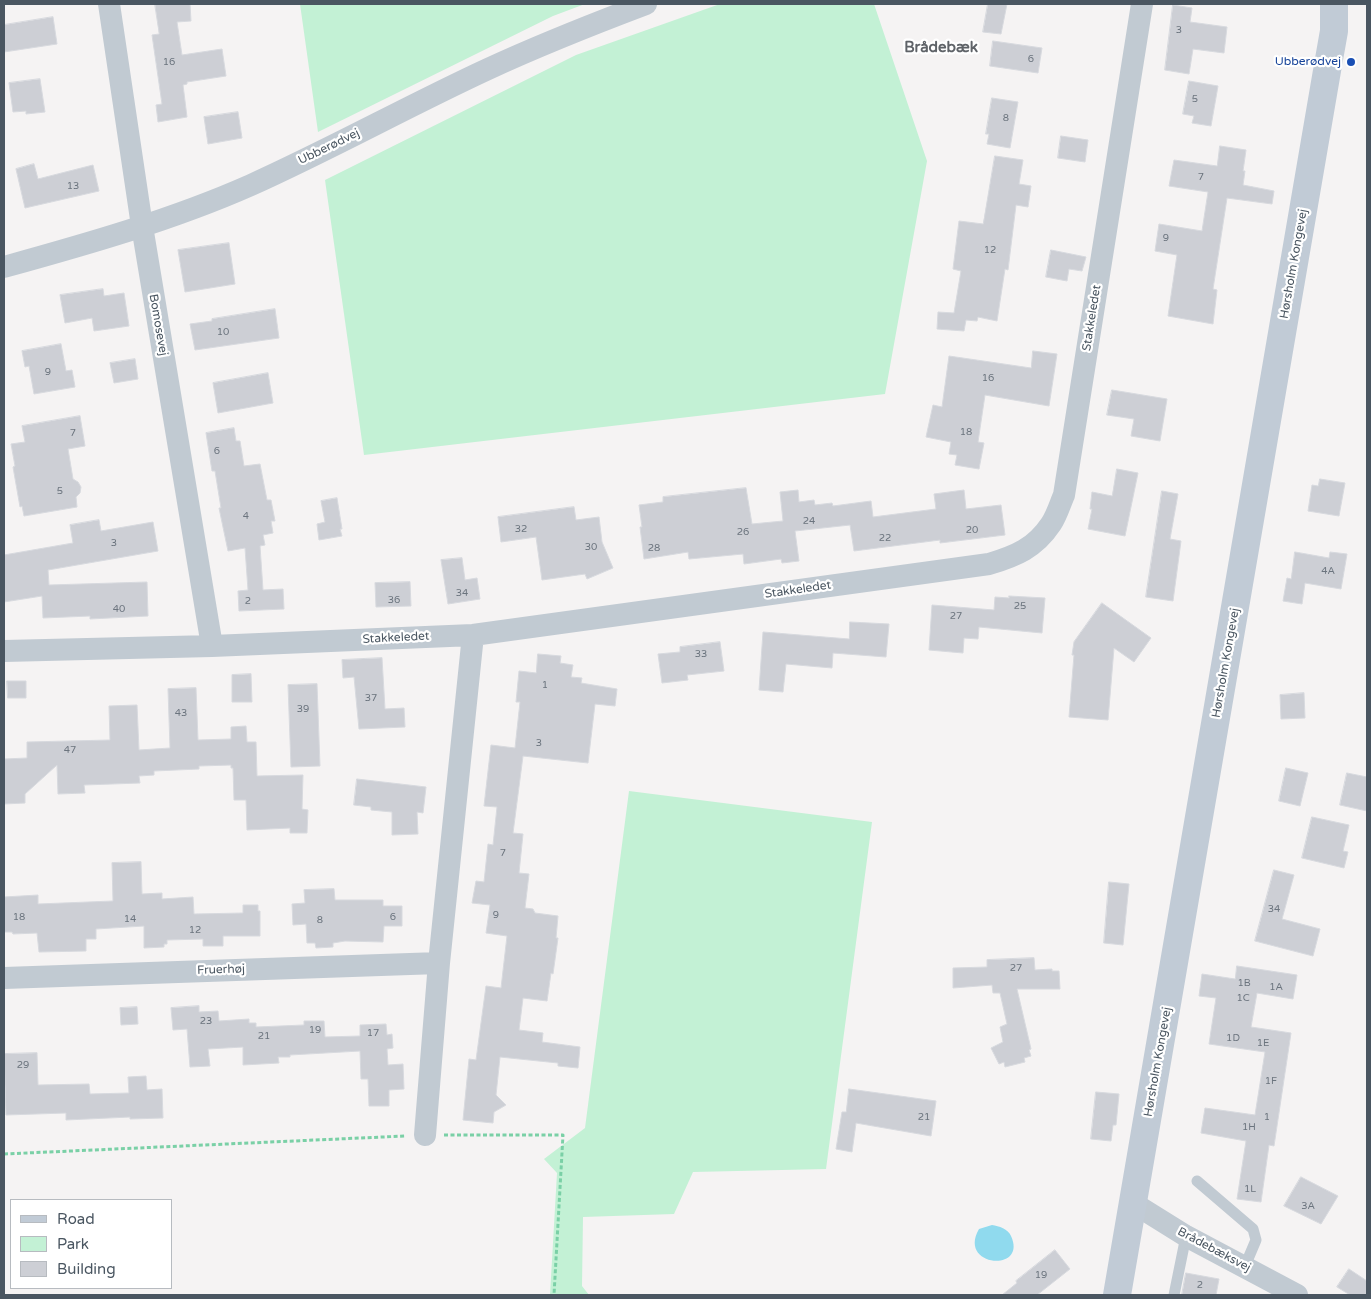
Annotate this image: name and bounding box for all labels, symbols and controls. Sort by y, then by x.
house number: 3 [1176,24,1182,36]
district label: Brådebæk [904,39,978,57]
house number: 6 [1028,53,1034,65]
place label: Ubberødvej [1275,55,1341,69]
house number: 16 [163,56,175,68]
marker: Ubberødvej [1345,56,1357,68]
house number: 5 [1192,93,1198,105]
house number: 8 [1003,112,1009,124]
street label: Ubberødvej [296,126,362,168]
house number: 7 [1198,171,1204,183]
house number: 13 [67,180,79,192]
street label: Hørsholm Kongevej [1277,208,1311,320]
house number: 9 [1163,232,1169,244]
house number: 12 [984,244,996,256]
street label: Stakkeledet [1080,284,1104,352]
street label: Bomosevej [145,293,171,357]
house number: 10 [217,326,229,338]
house number: 9 [45,366,51,378]
house number: 16 [982,372,994,384]
house number: 18 [960,426,972,438]
house number: 7 [70,427,76,439]
house number: 6 [214,445,220,457]
house number: 5 [57,485,63,497]
house number: 4 [243,510,249,522]
house number: 24 [803,515,815,527]
house number: 32 [515,523,527,535]
house number: 20 [966,524,978,536]
house number: 26 [737,526,749,538]
house number: 22 [879,532,891,544]
house number: 3 [111,537,117,549]
house number: 30 [585,541,597,553]
house number: 28 [648,542,660,554]
house number: 4A [1321,565,1335,577]
street label: Stakkeledet [764,578,832,602]
house number: 34 [456,587,468,599]
house number: 36 [388,594,400,606]
house number: 2 [245,595,251,607]
house number: 25 [1014,600,1026,612]
house number: 40 [113,603,125,615]
street label: Hørsholm Kongevej [1209,607,1243,719]
house number: 27 [950,610,962,622]
street label: Stakkeledet [362,629,430,647]
house number: 33 [695,648,707,660]
house number: 1 [542,679,548,691]
house number: 37 [365,692,377,704]
house number: 39 [297,703,309,715]
house number: 43 [175,707,187,719]
house number: 3 [536,737,542,749]
house number: 47 [64,744,76,756]
house number: 7 [500,847,506,859]
house number: 34 [1268,903,1280,915]
house number: 9 [493,909,499,921]
house number: 18 [13,911,25,923]
house number: 6 [390,911,396,923]
house number: 14 [124,913,136,925]
house number: 8 [317,914,323,926]
house number: 12 [189,924,201,936]
street label: Fruerhøj [197,962,245,978]
house number: 27 [1010,962,1022,974]
house number: 1B [1237,977,1251,989]
house number: 1A [1269,981,1283,993]
house number: 1C [1236,992,1250,1004]
street label: Hørsholm Kongevej [1141,1006,1175,1118]
house number: 23 [200,1015,212,1027]
house number: 19 [309,1024,321,1036]
house number: 17 [367,1027,379,1039]
house number: 21 [258,1030,270,1042]
house number: 1D [1226,1032,1240,1044]
house number: 1E [1257,1037,1269,1049]
house number: 29 [17,1059,29,1071]
house number: 1F [1265,1075,1277,1087]
house number: 21 [918,1111,930,1123]
house number: 1 [1264,1111,1270,1123]
house number: 1H [1242,1121,1256,1133]
house number: 1L [1244,1183,1256,1195]
legend [10,1199,172,1289]
house number: 3A [1301,1200,1315,1212]
text: Road [57,1210,95,1228]
street label: Brådebæksvej [1175,1225,1253,1275]
text: Park [57,1235,89,1253]
text: Building [57,1260,116,1278]
house number: 19 [1035,1269,1047,1281]
house number: 2 [1197,1279,1203,1291]

